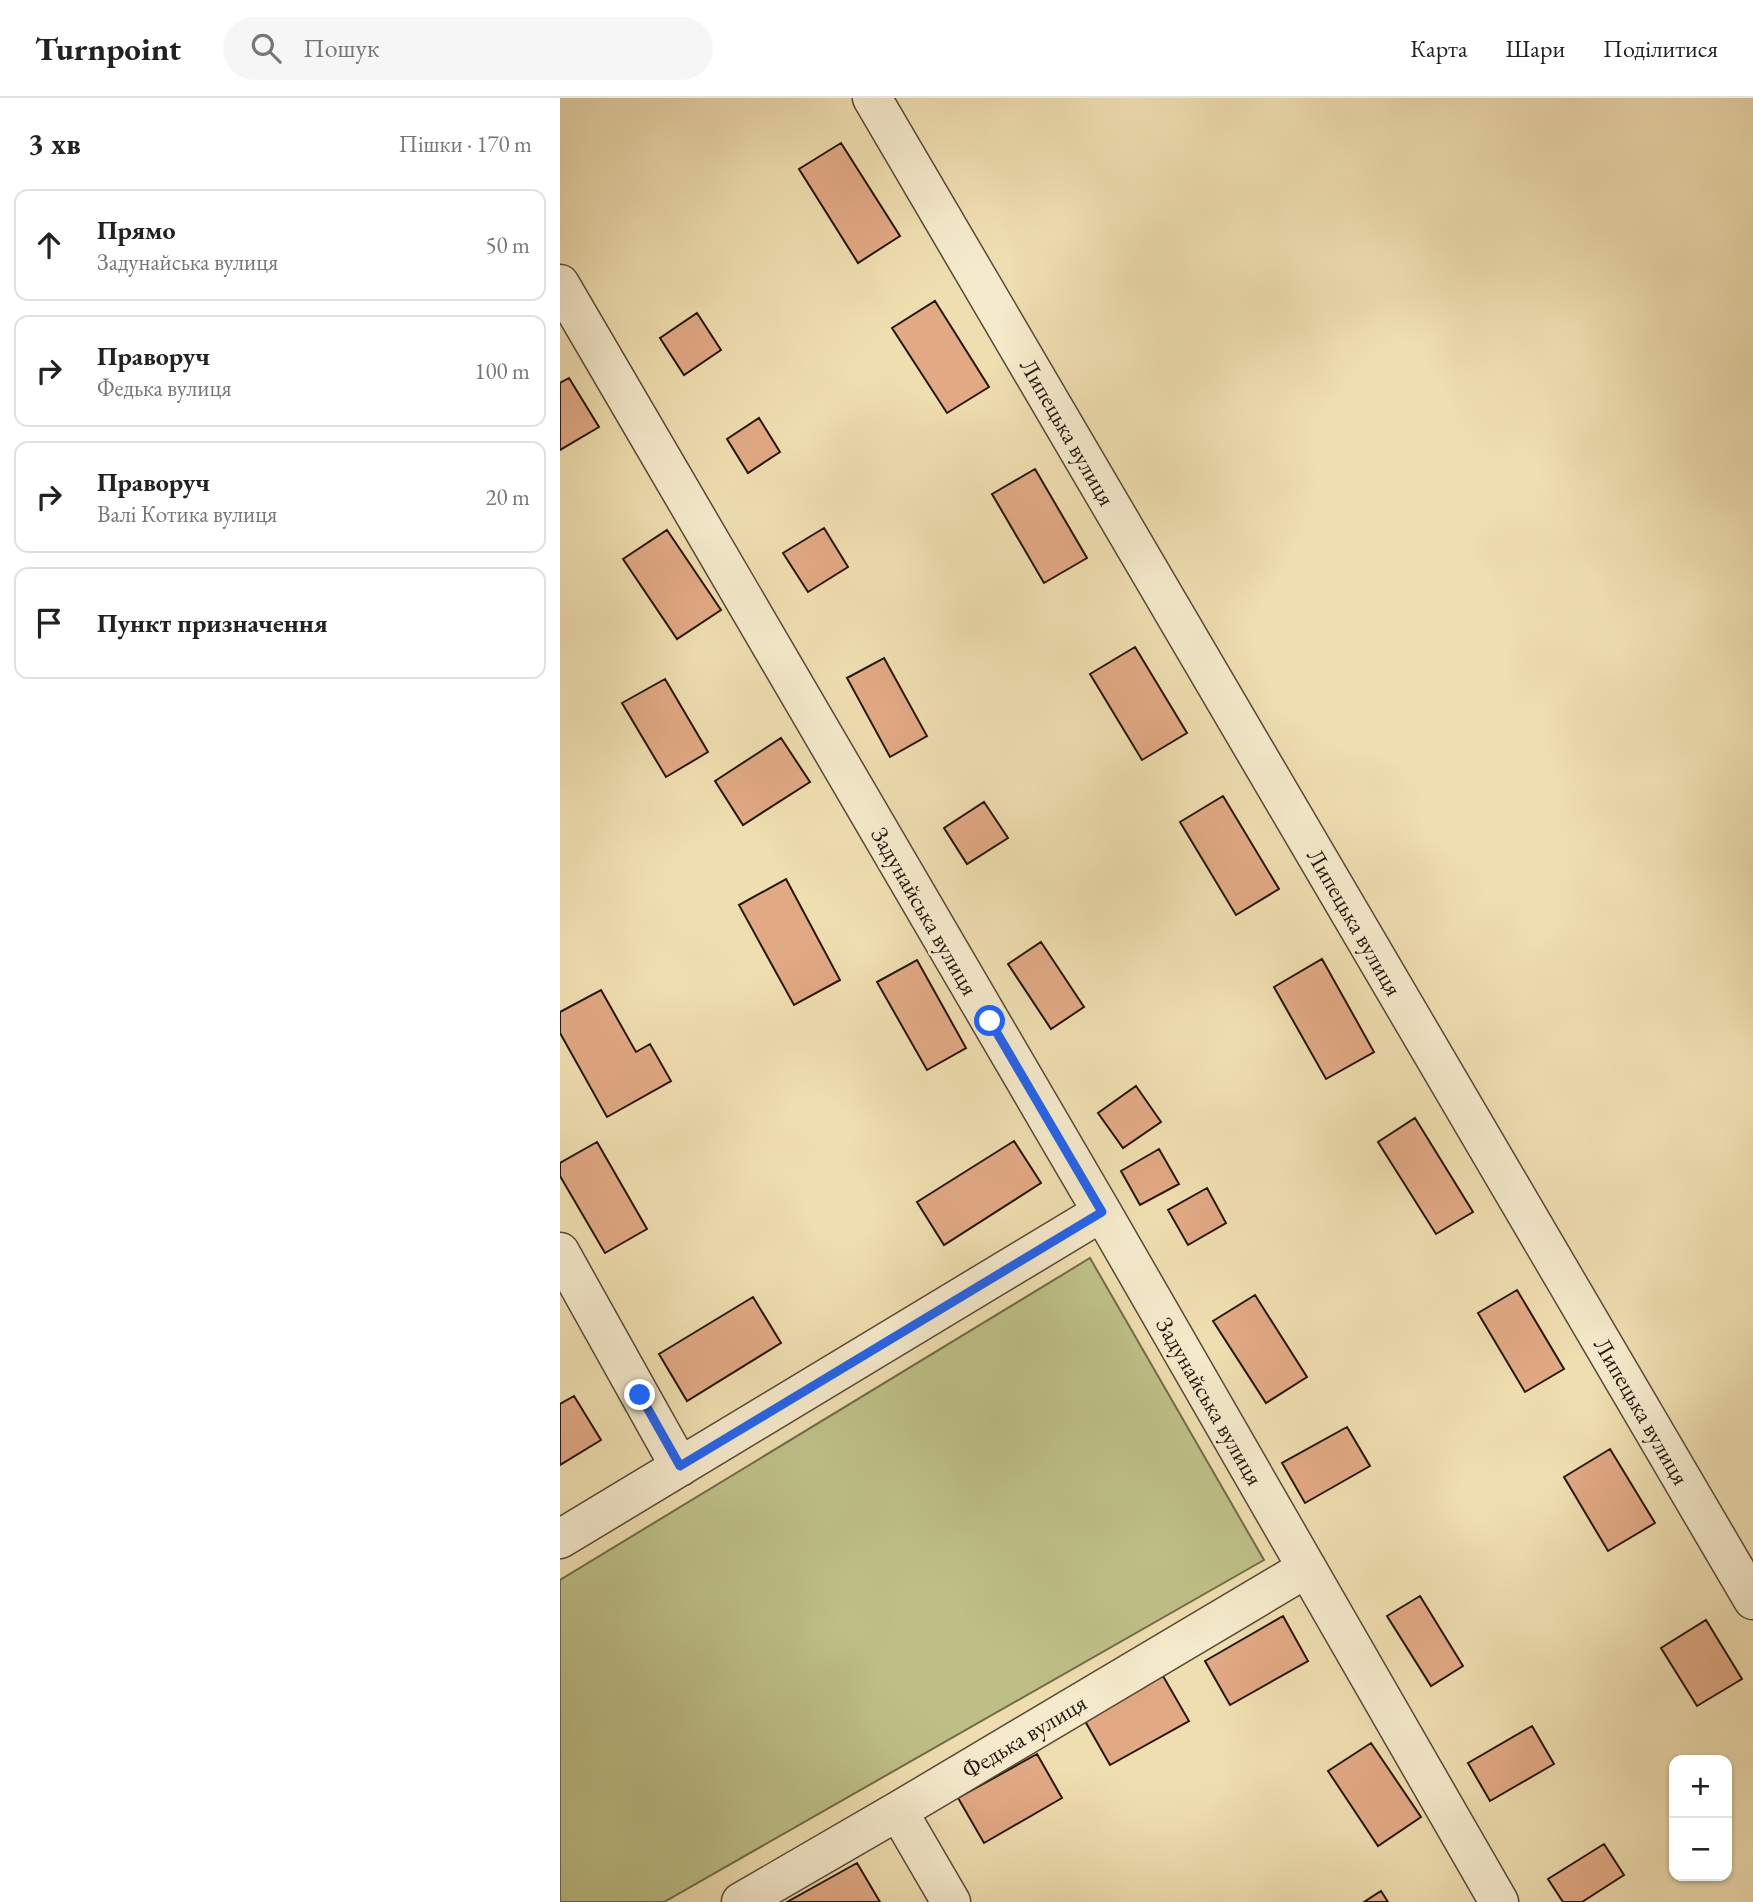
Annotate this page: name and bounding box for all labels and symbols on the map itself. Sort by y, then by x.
street label: Липецька вулиця [1013,353,1123,512]
street label: Задунайська вулиця [864,821,986,1001]
street label: Липецька вулиця [1300,843,1410,1002]
route start [974,1005,1005,1036]
street label: Задунайська вулиця [1149,1311,1271,1491]
street label: Липецька вулиця [1587,1332,1697,1491]
route end [624,1379,655,1410]
street label: Федька вулиця [956,1686,1092,1785]

